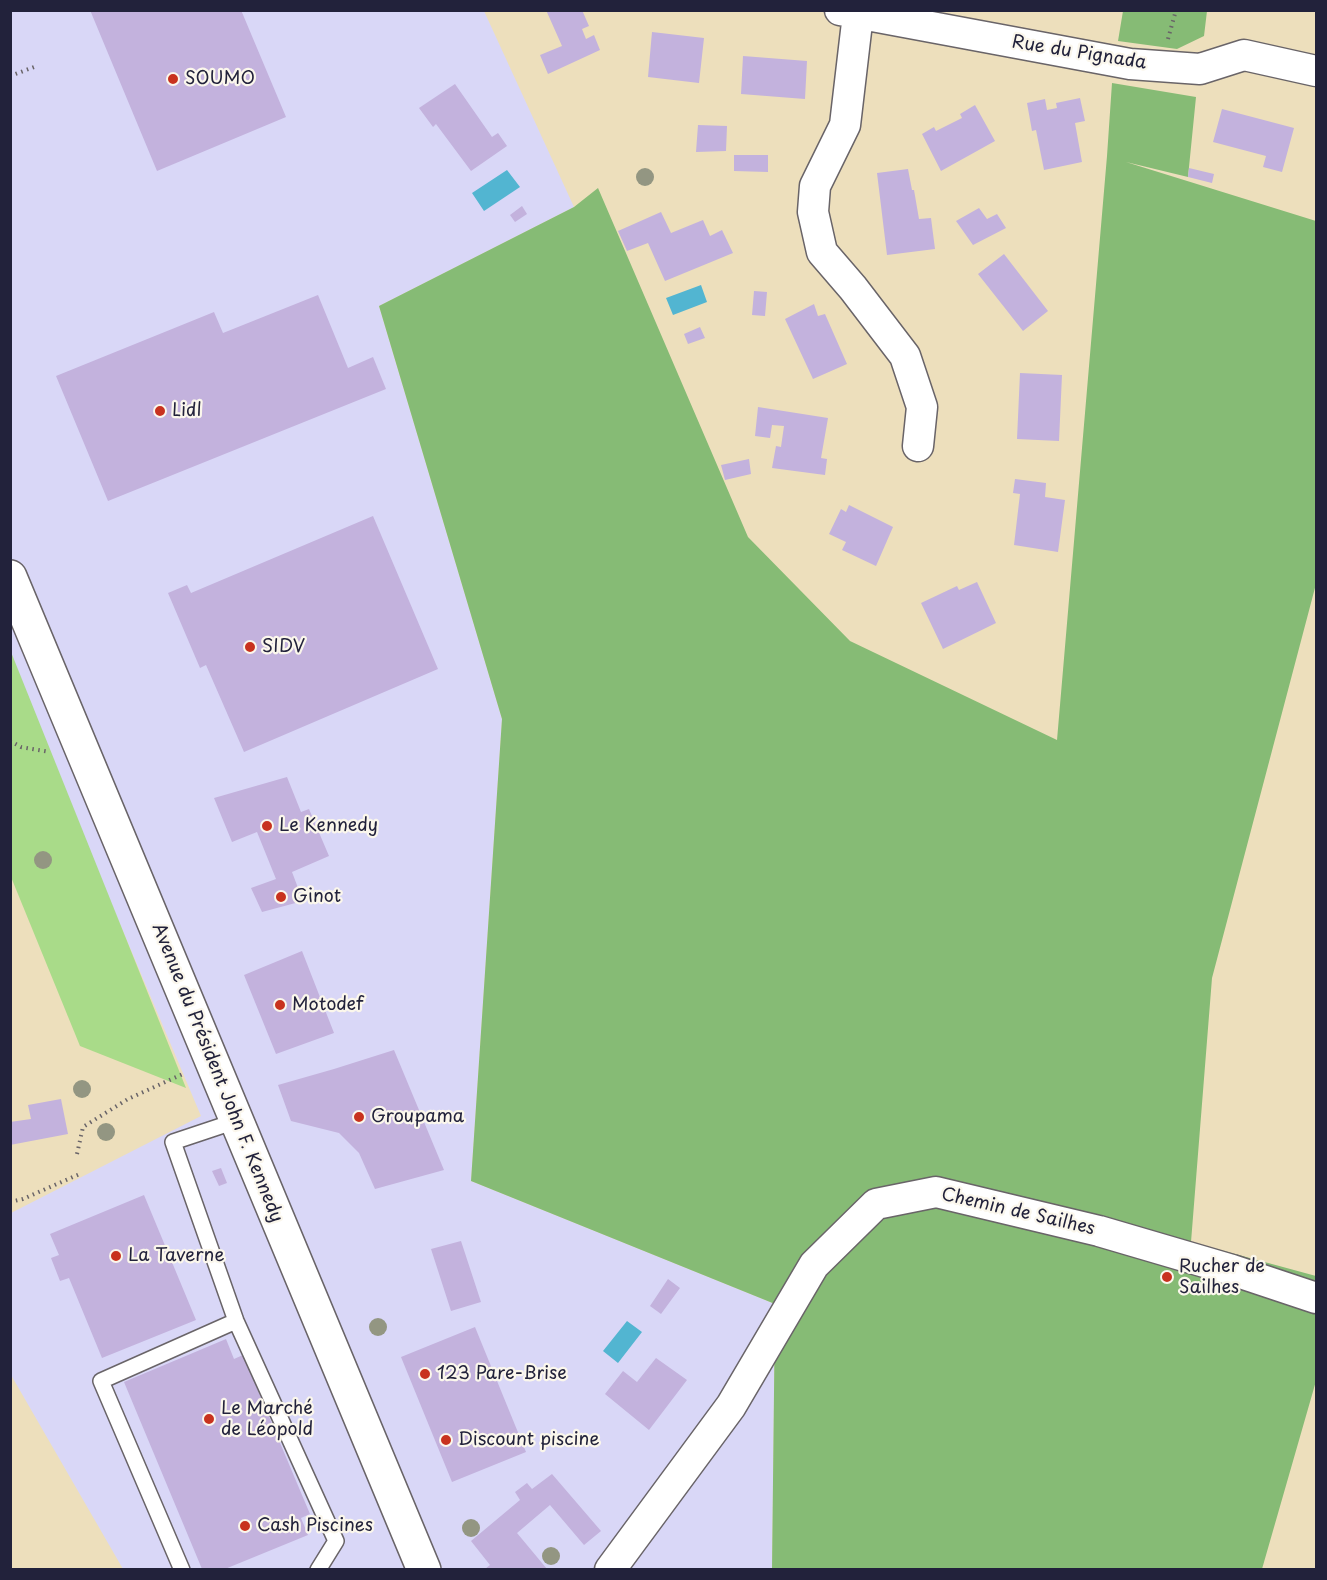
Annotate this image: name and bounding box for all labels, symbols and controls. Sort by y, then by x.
street label: Rue du Pignada [1010,32,1148,74]
place label: SOUMO [185,68,255,90]
marker: SOUMO [166,72,180,86]
place label: Lidl [172,400,202,422]
marker: Lidl [153,404,167,418]
place label: SIDV [262,636,305,658]
marker: SIDV [243,640,257,654]
place label: Le Kennedy [279,815,378,837]
marker: Le Kennedy [260,819,274,833]
place label: Ginot [293,886,341,908]
marker: Ginot [274,890,288,904]
street label: Avenue du Président John F. Kennedy [147,920,287,1226]
place label: Motodef [292,994,363,1016]
marker: Motodef [273,998,287,1012]
place label: Groupama [371,1106,464,1128]
marker: Groupama [352,1110,366,1124]
street label: Chemin de Sailhes [939,1184,1097,1240]
place label: La Taverne [128,1245,225,1267]
marker: La Taverne [109,1249,123,1263]
place label: Rucher de Sailhes [1179,1256,1265,1298]
marker: Rucher de Sailhes [1160,1270,1174,1284]
place label: 123 Pare-Brise [437,1363,567,1385]
marker: 123 Pare-Brise [418,1367,432,1381]
place label: Le Marché de Léopold [221,1398,313,1440]
marker: Le Marché de Léopold [202,1412,216,1426]
place label: Discount piscine [458,1429,600,1451]
marker: Discount piscine [439,1433,453,1447]
place label: Cash Piscines [257,1515,373,1537]
marker: Cash Piscines [238,1519,252,1533]

